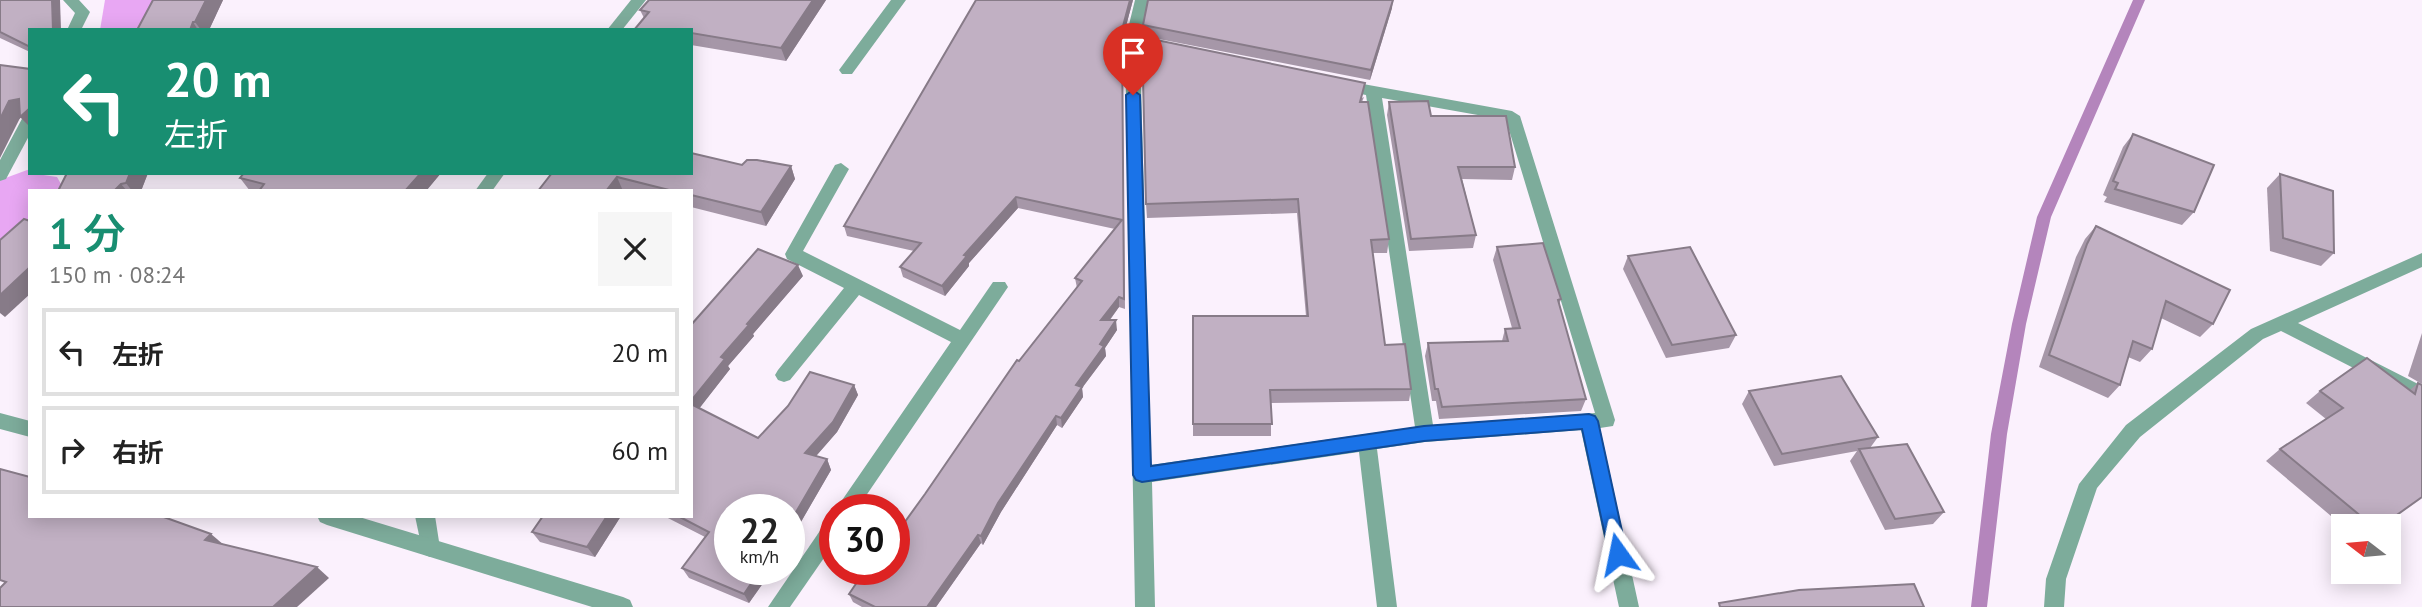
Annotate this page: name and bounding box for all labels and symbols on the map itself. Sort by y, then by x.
pin [1103,23,1163,95]
speed limit sign: 30 [819,494,910,585]
north arrow [2331,514,2401,584]
position arrow [1581,517,1655,591]

